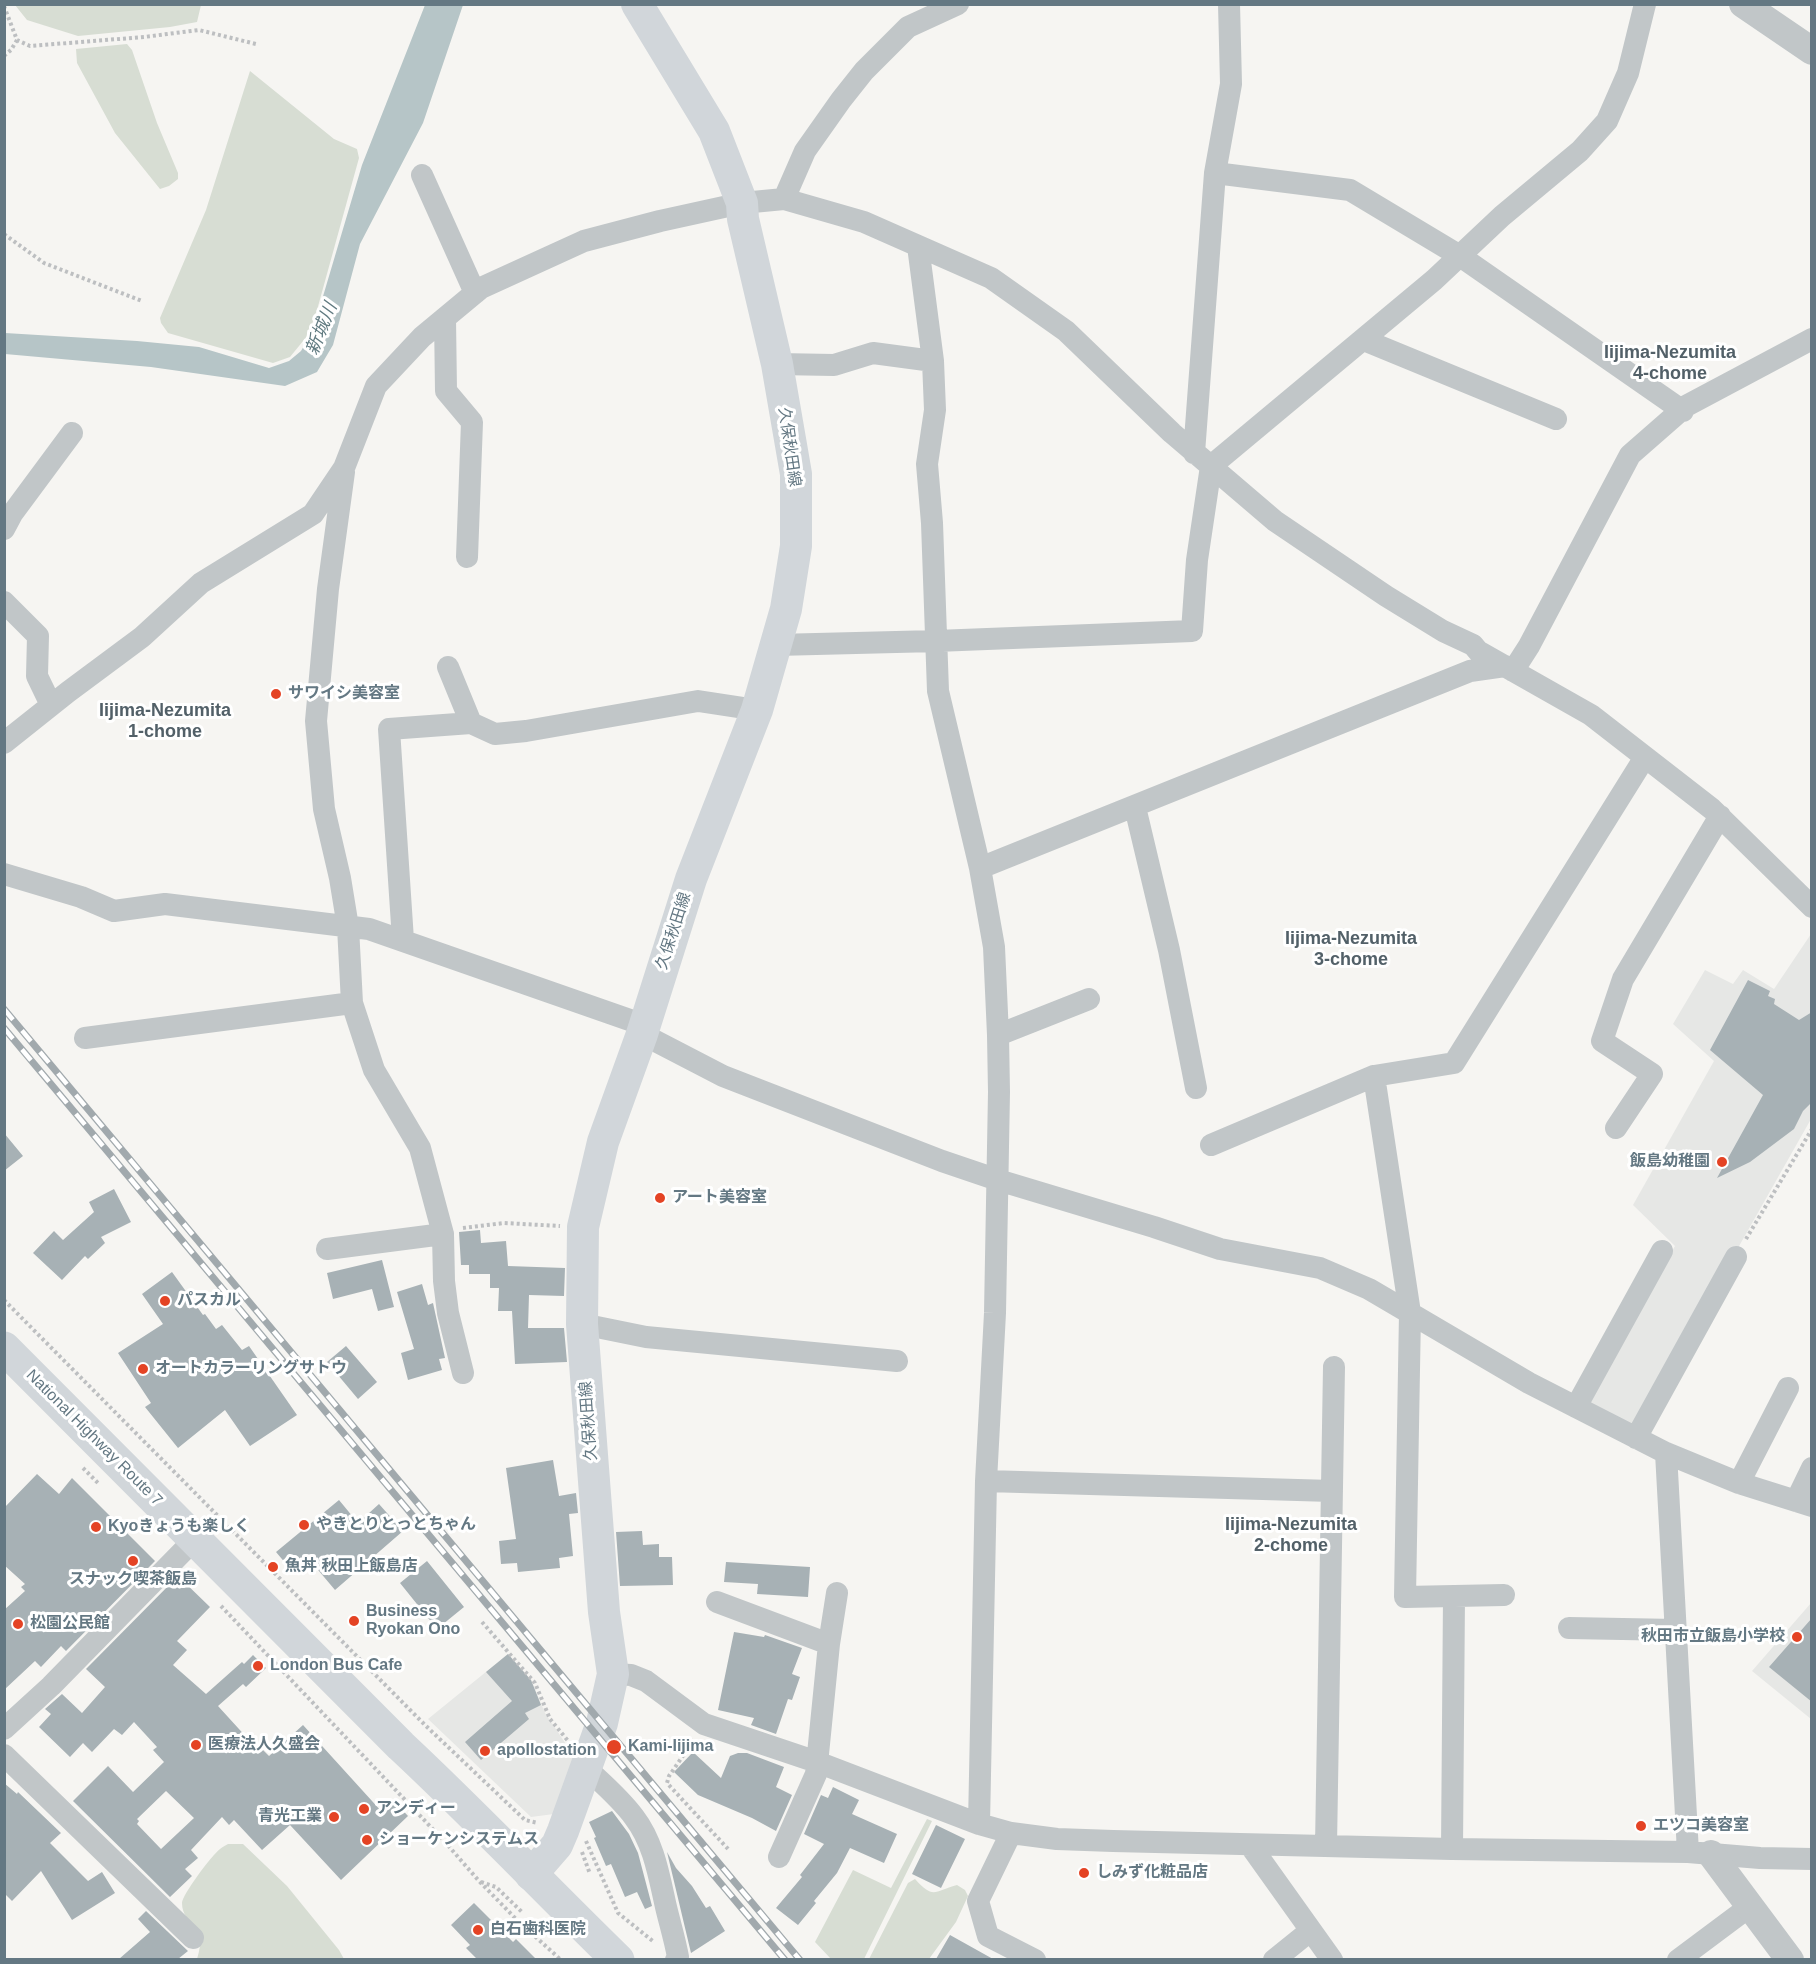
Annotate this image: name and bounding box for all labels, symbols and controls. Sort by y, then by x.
water label: 新城川 [302,300,342,358]
district label: Iijima-Nezumita 4-chome [1604,342,1736,385]
street label: 久保秋田線 [774,406,804,488]
place label: サワイシ美容室 [288,684,400,704]
marker: サワイシ美容室 [269,687,283,701]
district label: Iijima-Nezumita 1-chome [99,700,231,742]
street label: 久保秋田線 [653,890,695,972]
district label: Iijima-Nezumita 3-chome [1285,928,1417,970]
place label: 飯島幼稚園 [1630,1152,1710,1172]
marker: 飯島幼稚園 [1715,1155,1729,1169]
place label: アート美容室 [672,1188,767,1208]
marker: アート美容室 [653,1191,667,1205]
place label: パスカル [177,1291,241,1311]
marker: パスカル [158,1294,172,1308]
place label: オートカラーリングサトウ [155,1359,347,1379]
marker: オートカラーリングサトウ [136,1362,150,1376]
street label: National Highway Route 7 [22,1366,166,1510]
street label: 久保秋田線 [577,1380,601,1462]
district label: Iijima-Nezumita 2-chome [1225,1514,1357,1556]
place label: やきとりとっとちゃん [316,1515,476,1535]
place label: Kyoきょうも楽しく [108,1517,250,1537]
marker: やきとりとっとちゃん [297,1518,311,1532]
marker: Kyoきょうも楽しく [89,1520,103,1534]
marker: スナック喫茶飯島 [126,1554,140,1568]
place label: 魚丼 秋田上飯島店 [285,1557,417,1577]
marker: 魚丼 秋田上飯島店 [266,1560,280,1574]
place label: スナック喫茶飯島 [69,1570,197,1590]
place label: Business Ryokan Ono [366,1602,460,1640]
place label: 松園公民館 [30,1614,110,1634]
marker: Business Ryokan Ono [347,1614,361,1628]
marker: 松園公民館 [11,1617,25,1631]
place label: 秋田市立飯島小学校 [1641,1627,1785,1647]
marker: 秋田市立飯島小学校 [1790,1630,1804,1644]
place label: London Bus Cafe [270,1656,402,1676]
marker: London Bus Cafe [251,1659,265,1673]
place label: 医療法人久盛会 [208,1735,320,1755]
place label: Kami-Iijima [628,1737,713,1757]
marker: 医療法人久盛会 [189,1738,203,1752]
marker: Kami-Iijima [605,1738,623,1756]
place label: apollostation [497,1741,597,1761]
marker: apollostation [478,1744,492,1758]
place label: アンディー [376,1799,456,1819]
marker: アンディー [357,1802,371,1816]
place label: 青光工業 [258,1807,322,1827]
marker: 青光工業 [327,1810,341,1824]
place label: エツコ美容室 [1653,1816,1749,1836]
marker: エツコ美容室 [1634,1819,1648,1833]
place label: ショーケンシステムス [379,1830,539,1850]
marker: ショーケンシステムス [360,1833,374,1847]
place label: しみず化粧品店 [1096,1863,1208,1883]
marker: しみず化粧品店 [1077,1866,1091,1880]
place label: 白石歯科医院 [490,1920,586,1940]
marker: 白石歯科医院 [471,1923,485,1937]

